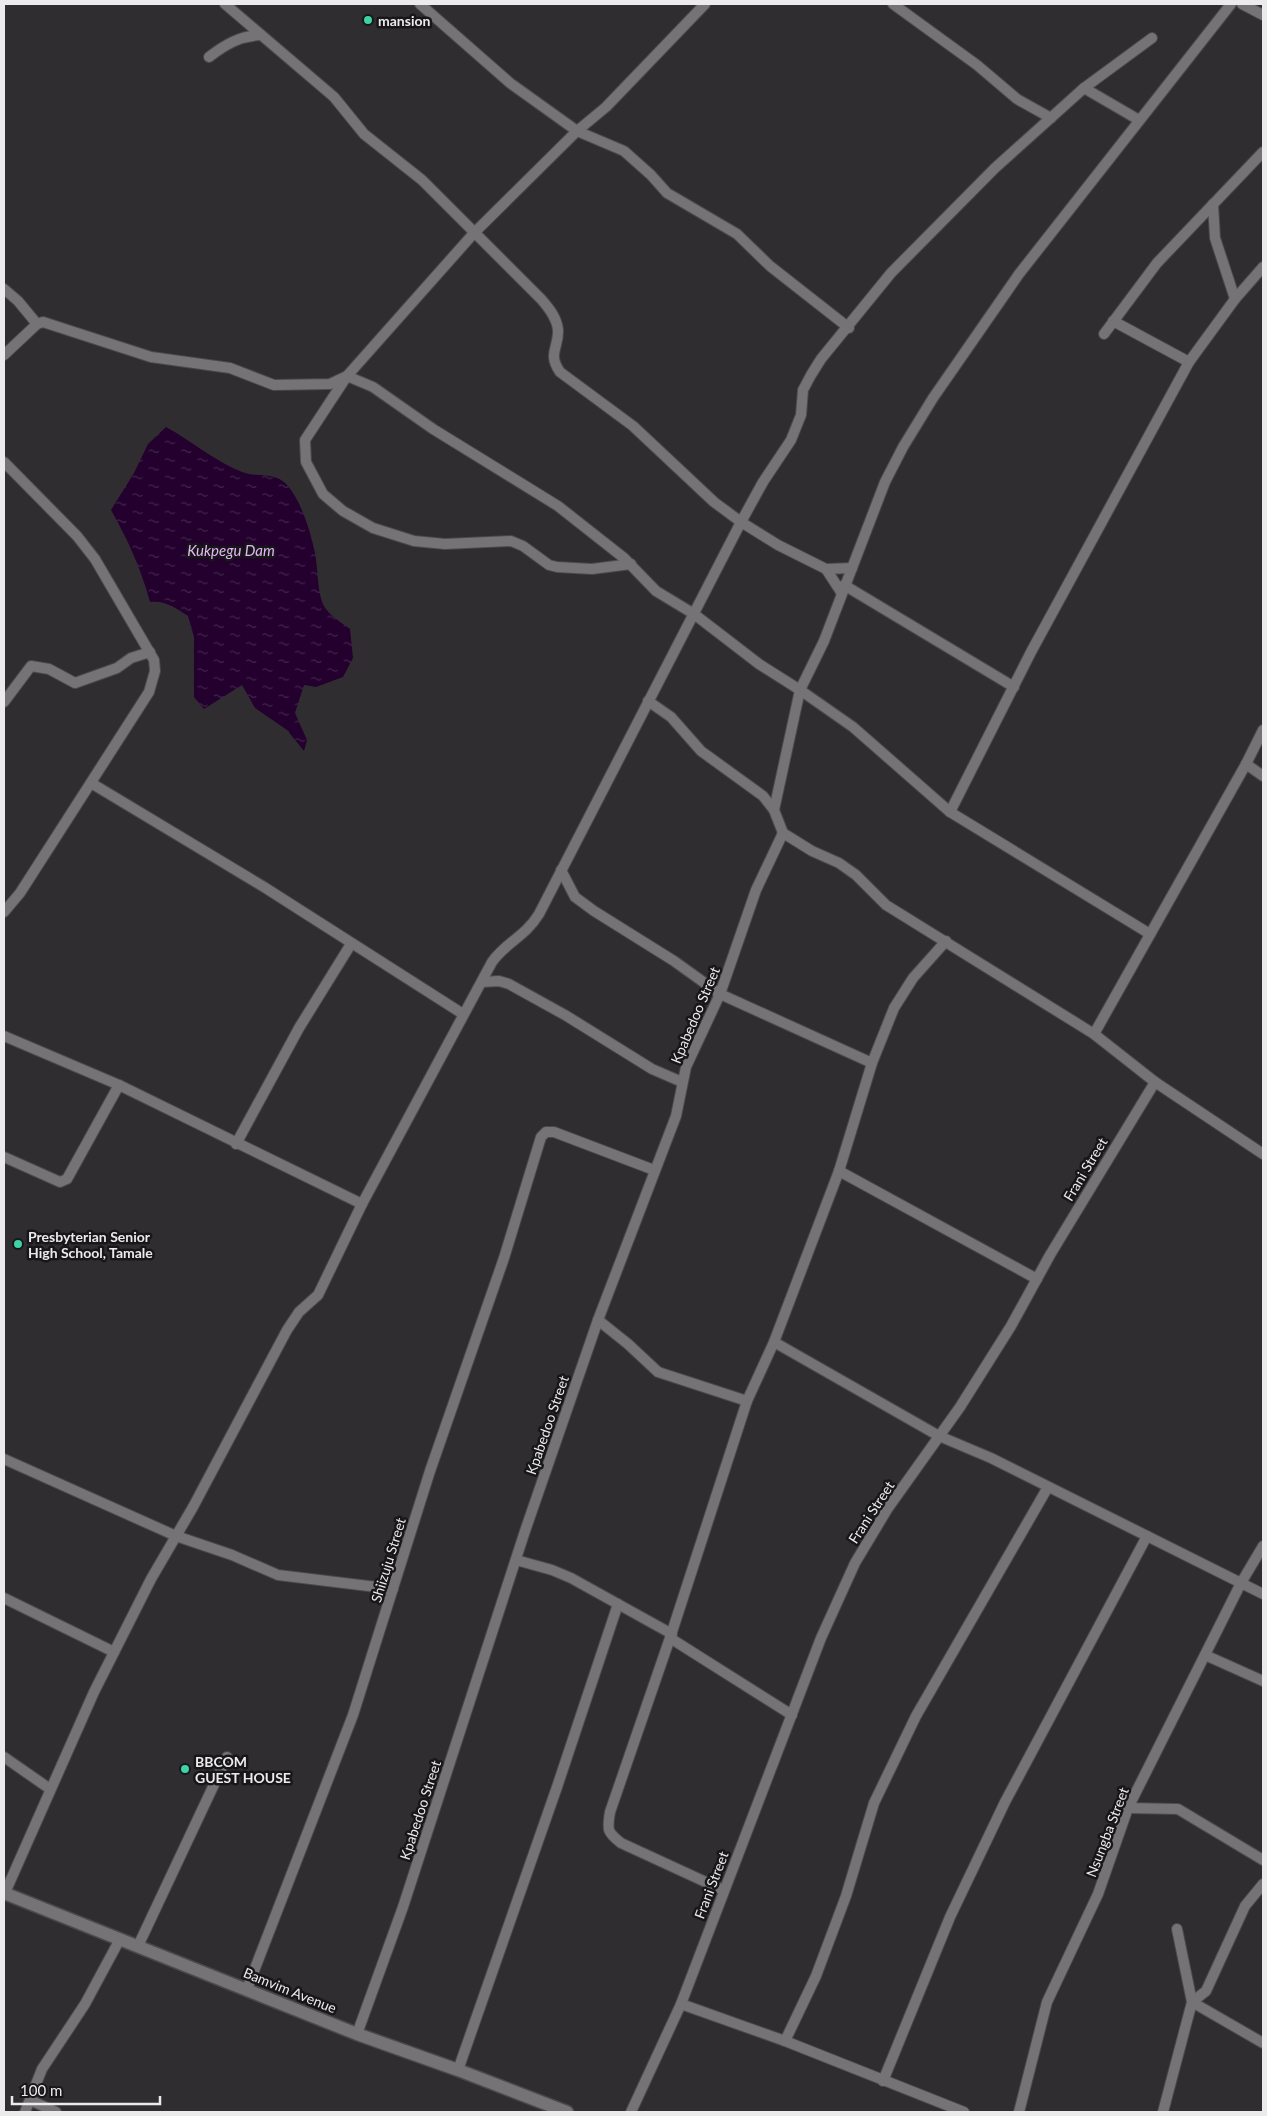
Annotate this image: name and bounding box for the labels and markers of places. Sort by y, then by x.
place label: mansion [378,12,430,29]
marker: mansion [362,14,374,26]
place label: Presbyterian Senior High School, Tamale [28,1228,153,1261]
marker: Presbyterian Senior High School, Tamale [12,1238,24,1250]
place label: BBCOM GUEST HOUSE [195,1753,291,1786]
marker: BBCOM GUEST HOUSE [179,1763,191,1775]

